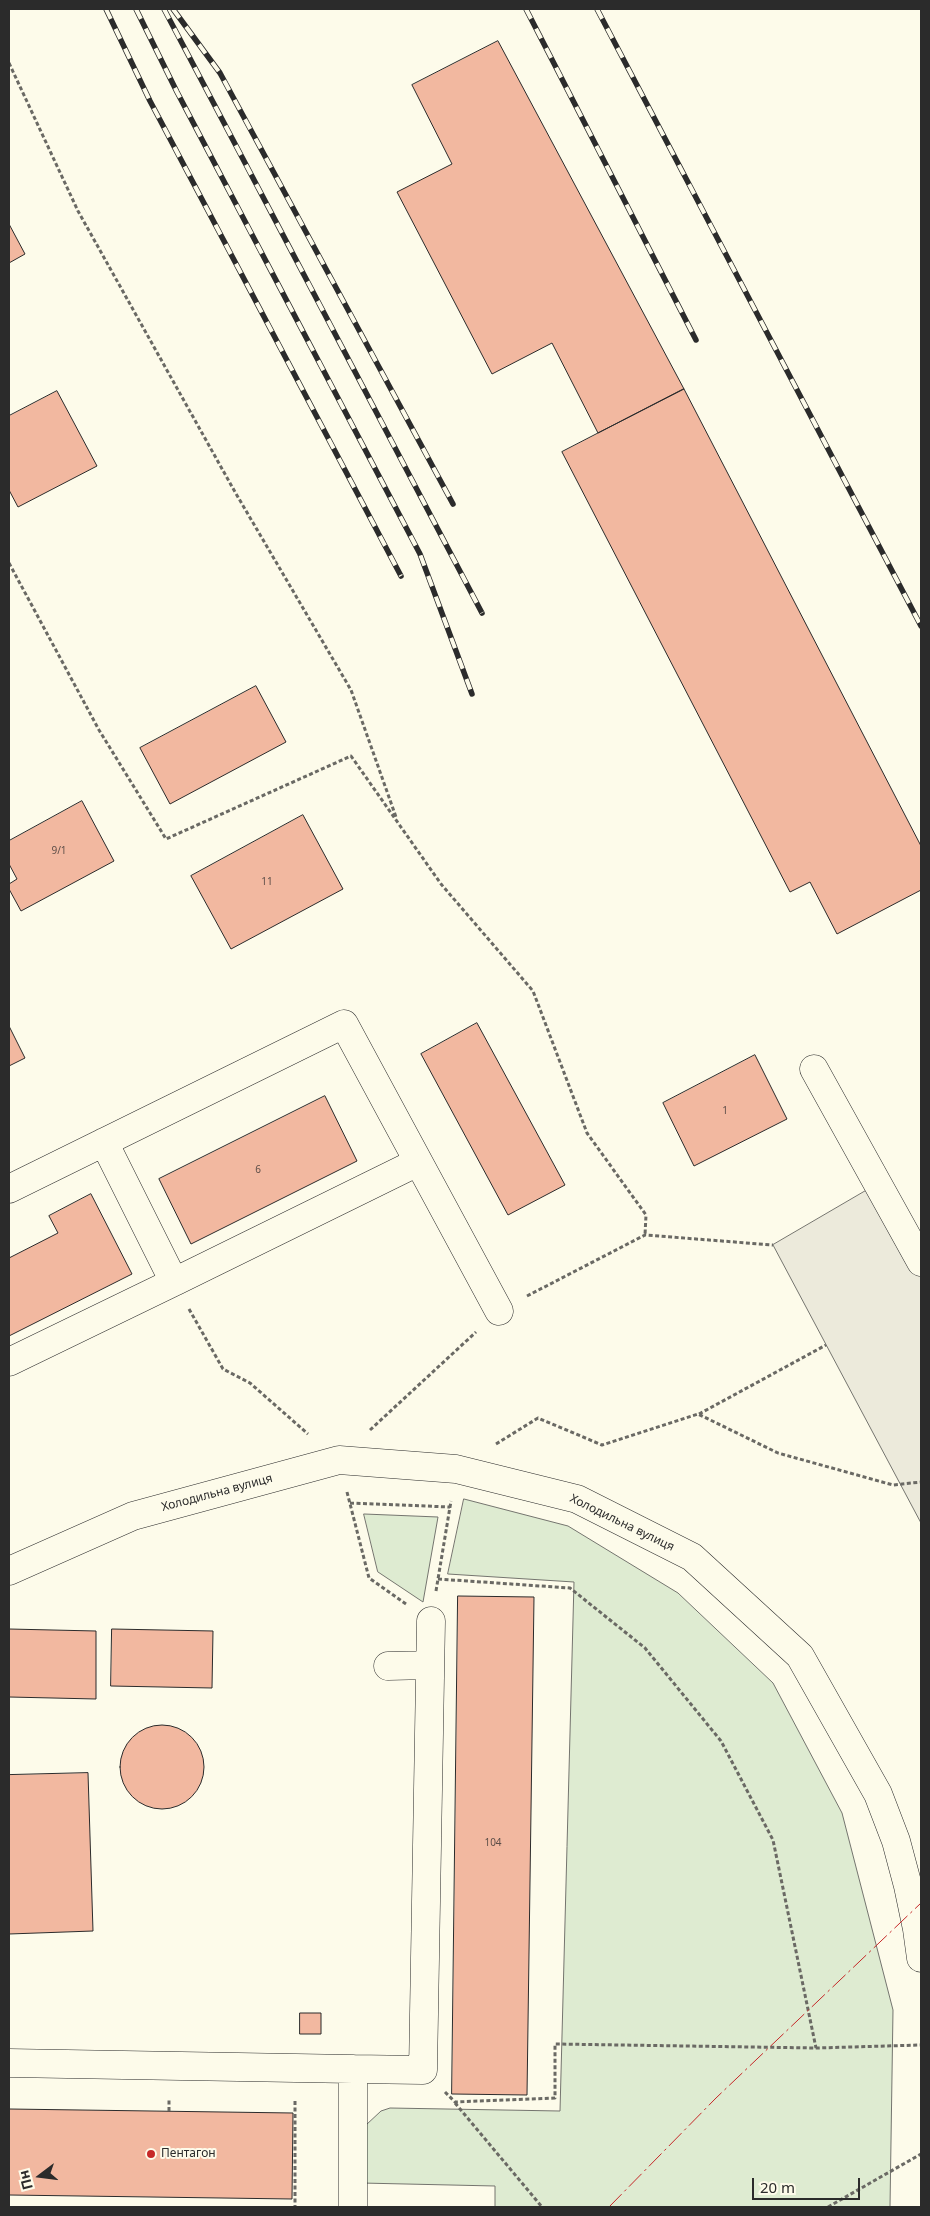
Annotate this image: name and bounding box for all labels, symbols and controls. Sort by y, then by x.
house number: 9/1 [51,845,67,857]
house number: 11 [261,876,273,888]
house number: 1 [722,1105,728,1117]
house number: 6 [255,1164,261,1176]
street label: Холодильна вулиця [160,1471,274,1515]
street label: Холодильна вулиця [567,1491,677,1555]
house number: 104 [484,1837,502,1849]
place label: Пентагон [161,2147,216,2161]
marker: Пентагон [145,2148,157,2160]
north arrow [15,2151,65,2201]
text: Пн [13,2168,37,2192]
scale bar [755,2168,862,2200]
text: 20 m [760,2177,795,2197]

